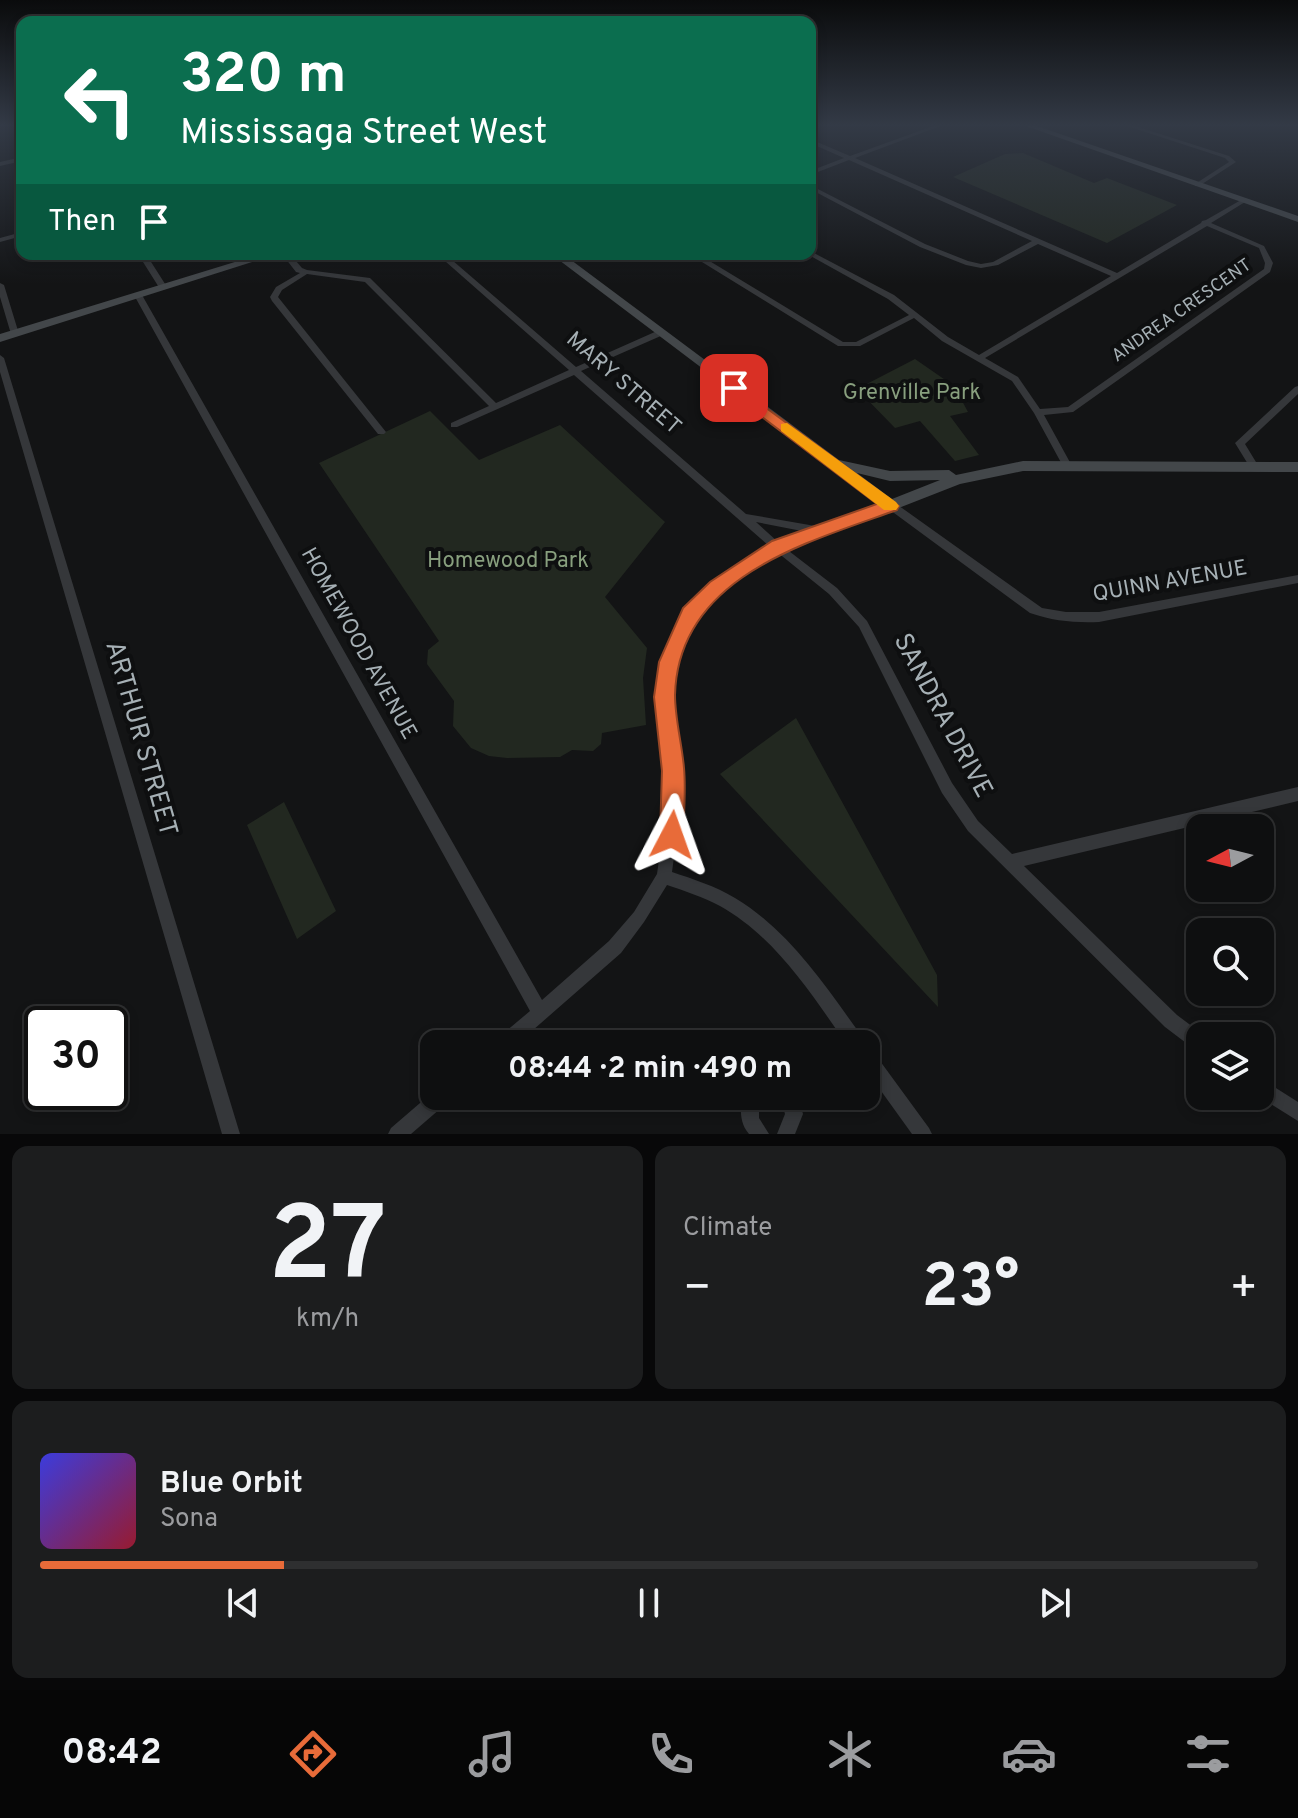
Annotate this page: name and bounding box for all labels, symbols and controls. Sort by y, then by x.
text: 320 m [180,42,347,112]
icon: left [48,48,152,152]
text: Mississaga Street West [180,111,547,157]
icon: arrive [132,200,176,244]
text: Then [48,204,116,241]
street label: ANDREA CRESCENT [1108,254,1256,368]
street label: MARY STREET [560,327,686,441]
pin [700,354,768,422]
icon: arrive [712,366,756,410]
park label: Grenville Park [843,380,981,407]
street label: HOMEWOOD AVENUE [294,543,422,745]
park label: Homewood Park [427,548,589,575]
street label: QUINN AVENUE [1091,555,1249,609]
street label: SANDRA DRIVE [885,628,999,804]
street label: ARTHUR STREET [96,637,184,841]
position arrow [630,793,714,877]
north arrow [1186,814,1274,902]
map controls [1186,814,1274,1110]
button: search [1186,918,1274,1006]
speed limit sign: 30 [24,1006,128,1110]
button: layers [1186,1022,1274,1110]
text: 08:44 · 2 min · 490 m [508,1051,792,1088]
text: 27 [268,1185,387,1317]
text: Climate [683,1212,772,1245]
text: 23° [922,1252,1019,1328]
text: − [683,1262,711,1318]
text: + [1230,1262,1258,1318]
text: km/h [296,1303,359,1336]
text: Blue Orbit [160,1466,303,1503]
text: Sona [160,1503,218,1536]
icon: previous [221,1581,265,1625]
icon: pause [627,1581,671,1625]
icon: next [1033,1581,1077,1625]
icon: directions [285,1726,341,1782]
icon: music [464,1726,520,1782]
icon: phone [643,1726,699,1782]
icon: climate [822,1726,878,1782]
icon: car [1001,1726,1057,1782]
icon: filters [1180,1726,1236,1782]
text: 08:42 [62,1731,162,1777]

